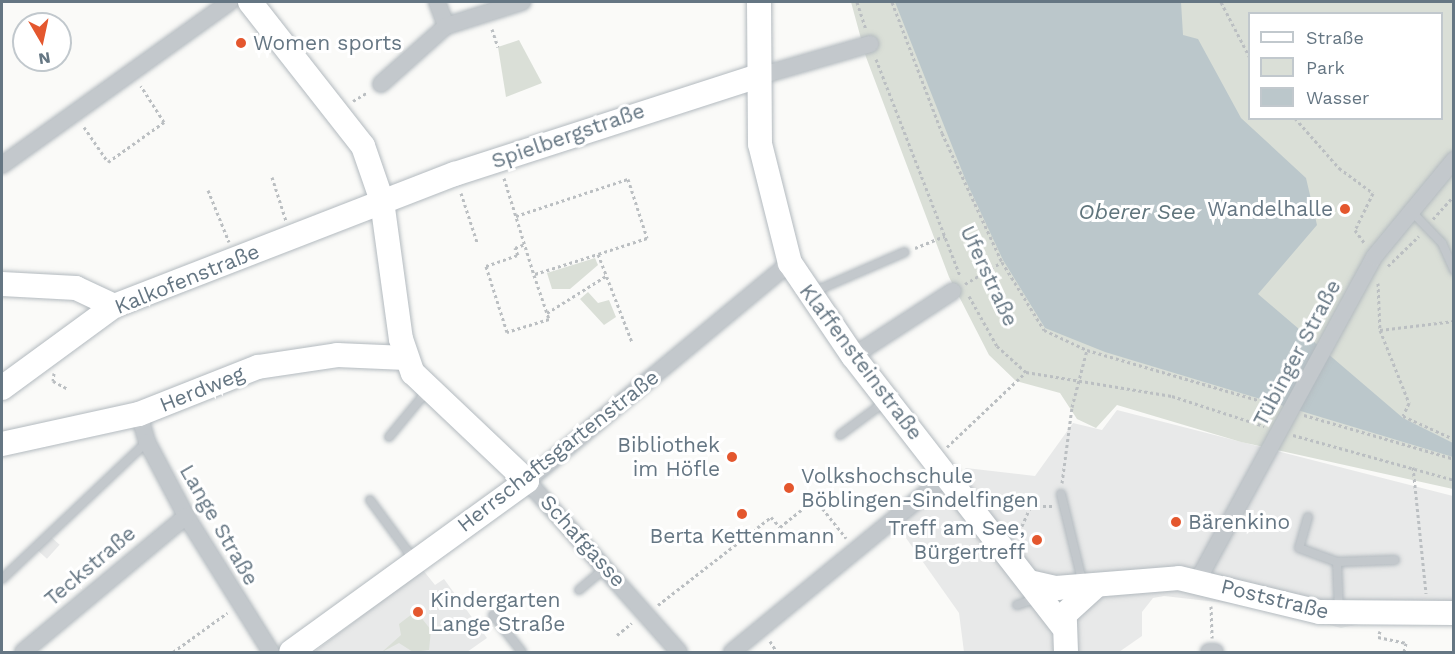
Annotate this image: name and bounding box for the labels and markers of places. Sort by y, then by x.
place label: Women sports [253,30,402,56]
marker: Women sports [234,36,248,50]
place label: Wandelhalle [1207,196,1333,222]
marker: Wandelhalle [1338,202,1352,216]
place label: Bibliothek im Höfle [617,432,720,482]
marker: Bibliothek im Höfle [725,450,739,464]
place label: Volkshochschule Böblingen-Sindelfingen [801,463,1039,513]
marker: Volkshochschule Böblingen-Sindelfingen [782,481,796,495]
marker: Berta Kettenmann [735,507,749,521]
place label: Bärenkino [1188,509,1290,535]
place label: Treff am See, Bürgertreff [888,515,1025,565]
marker: Bärenkino [1169,515,1183,529]
place label: Berta Kettenmann [649,523,835,549]
marker: Treff am See, Bürgertreff [1030,533,1044,547]
place label: Kindergarten Lange Straße [430,587,565,637]
marker: Kindergarten Lange Straße [411,605,425,619]

